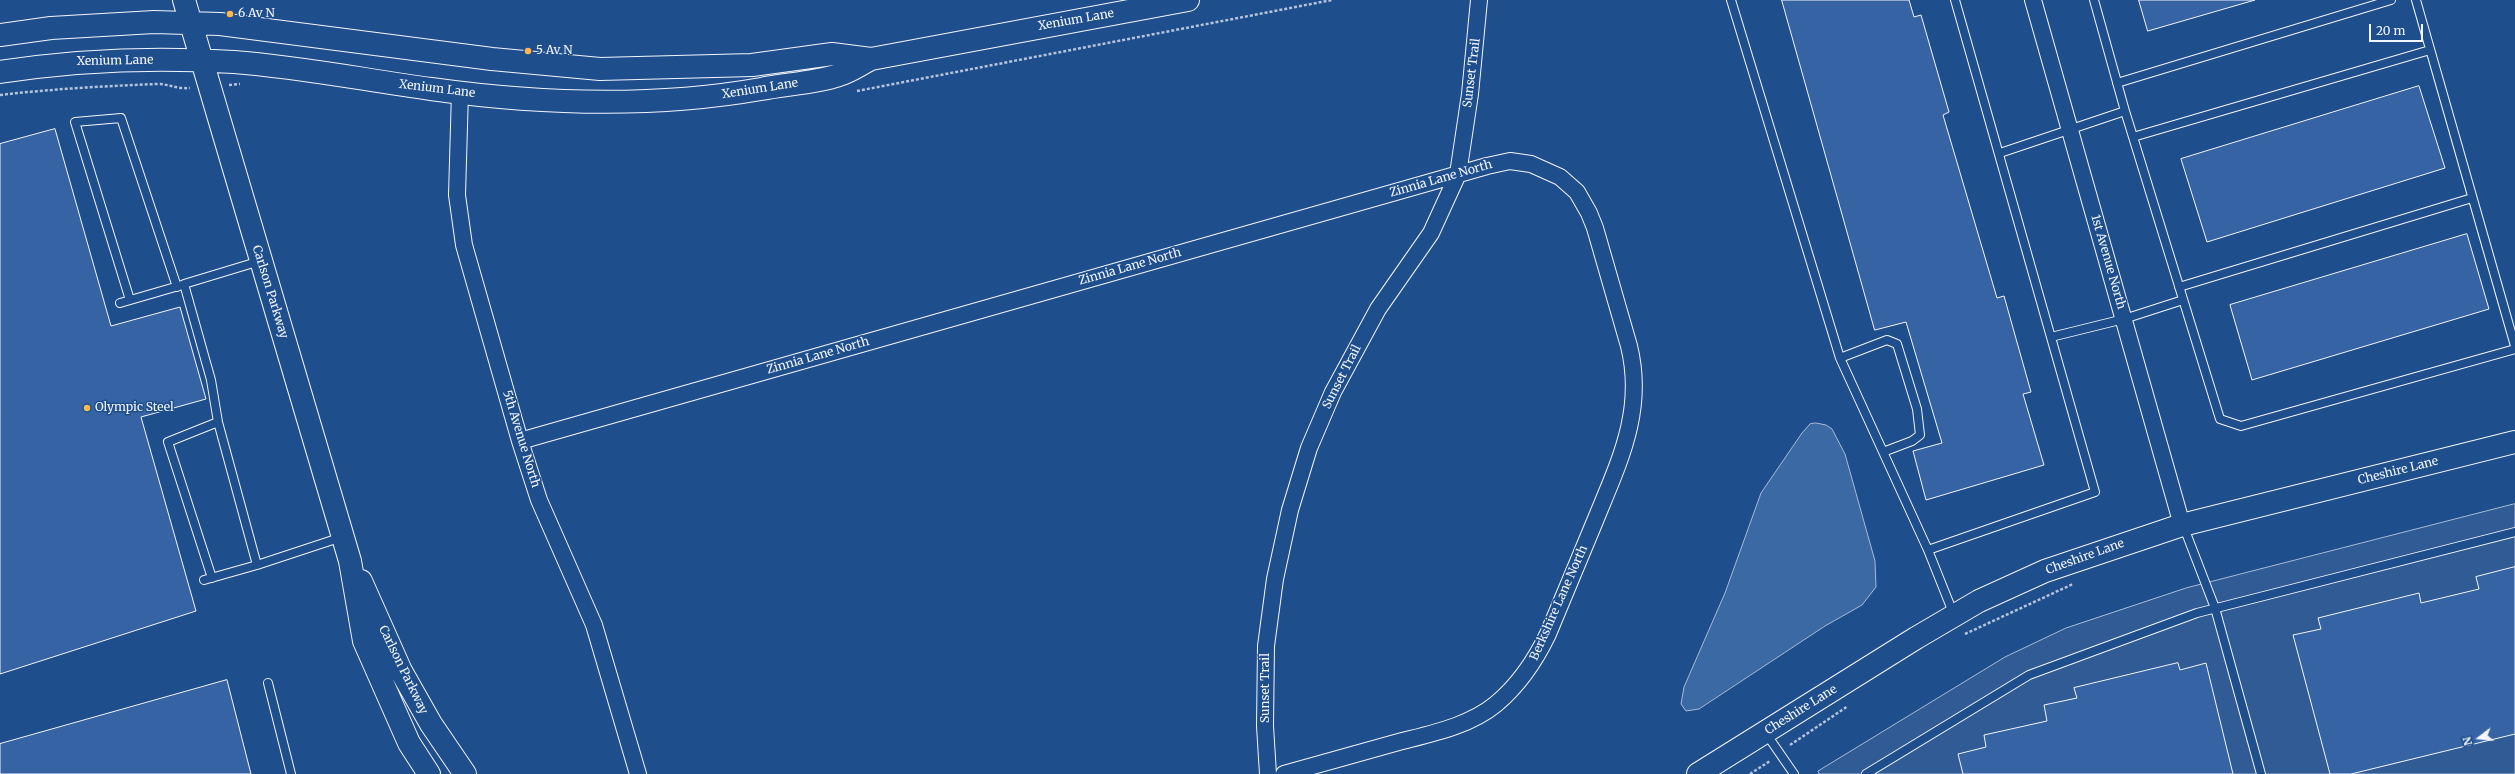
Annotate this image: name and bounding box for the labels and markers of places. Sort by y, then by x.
place label: 6 Av N [238,7,275,21]
marker: 6 Av N [225,9,235,19]
place label: 5 Av N [536,44,572,58]
marker: 5 Av N [523,46,533,56]
place label: Olympic Steel [95,401,174,415]
marker: Olympic Steel [82,403,92,413]

